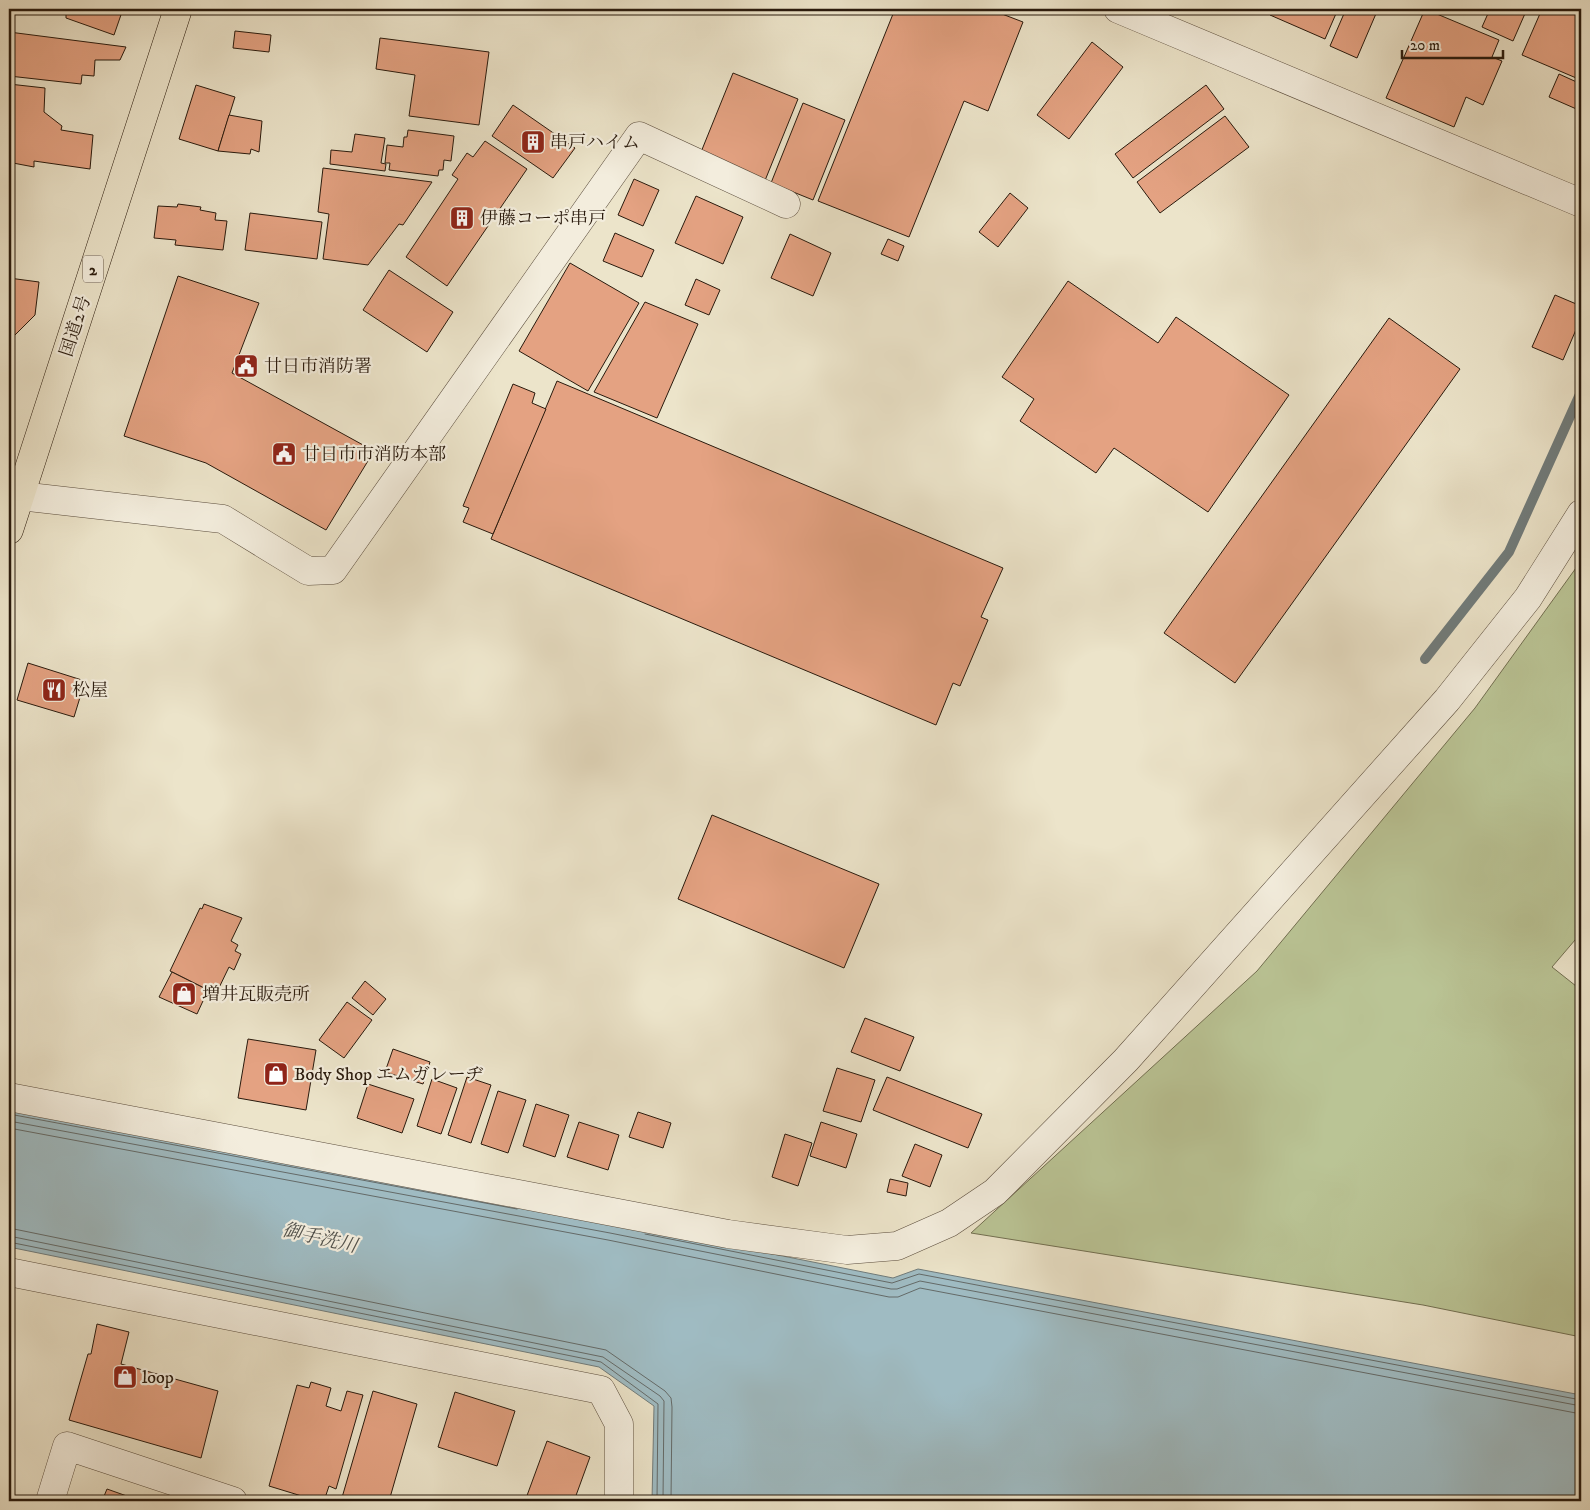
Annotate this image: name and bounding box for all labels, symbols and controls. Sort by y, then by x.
scale bar [1402,28,1504,60]
text: 20 m [1410,36,1440,55]
building icon: 串戸ハイム [520,129,546,155]
place label: 串戸ハイム [550,132,640,154]
building icon: 伊藤コーポ串戸 [449,205,475,231]
place label: 伊藤コーポ串戸 [480,208,606,230]
road number: 2 [83,255,103,282]
street label: 国道2号 [56,293,96,360]
public building icon: 廿日市消防署 [233,353,259,379]
place label: 廿日市消防署 [264,356,372,378]
public building icon: 廿日市市消防本部 [271,441,297,467]
place label: 廿日市市消防本部 [302,444,446,466]
restaurant icon: 松屋 [41,677,67,703]
place label: 松屋 [72,680,108,702]
shop icon: 増井瓦販売所 [171,981,197,1007]
place label: 増井瓦販売所 [202,984,310,1006]
shop icon: Body Shop エムガレーヂ [263,1061,289,1087]
place label: Body Shop エムガレーヂ [294,1064,484,1086]
water label: 御手洗川 [280,1219,361,1259]
shop icon: loop [112,1364,138,1390]
place label: loop [142,1367,174,1389]

